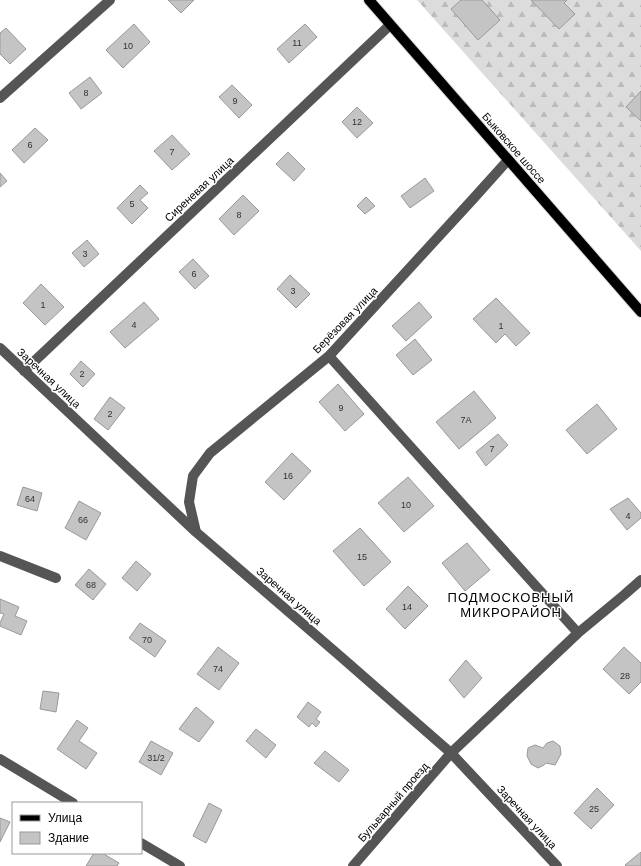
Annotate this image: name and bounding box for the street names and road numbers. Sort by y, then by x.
street label: Быковское шоссе [480,110,548,186]
street label: Сиреневая улица [162,153,237,224]
street label: Берёзовая улица [310,284,380,356]
street label: Заречная улица [15,346,84,411]
street label: Заречная улица [254,565,324,628]
street label: Бульварный проезд [355,760,431,844]
street label: Заречная улица [495,783,560,852]

